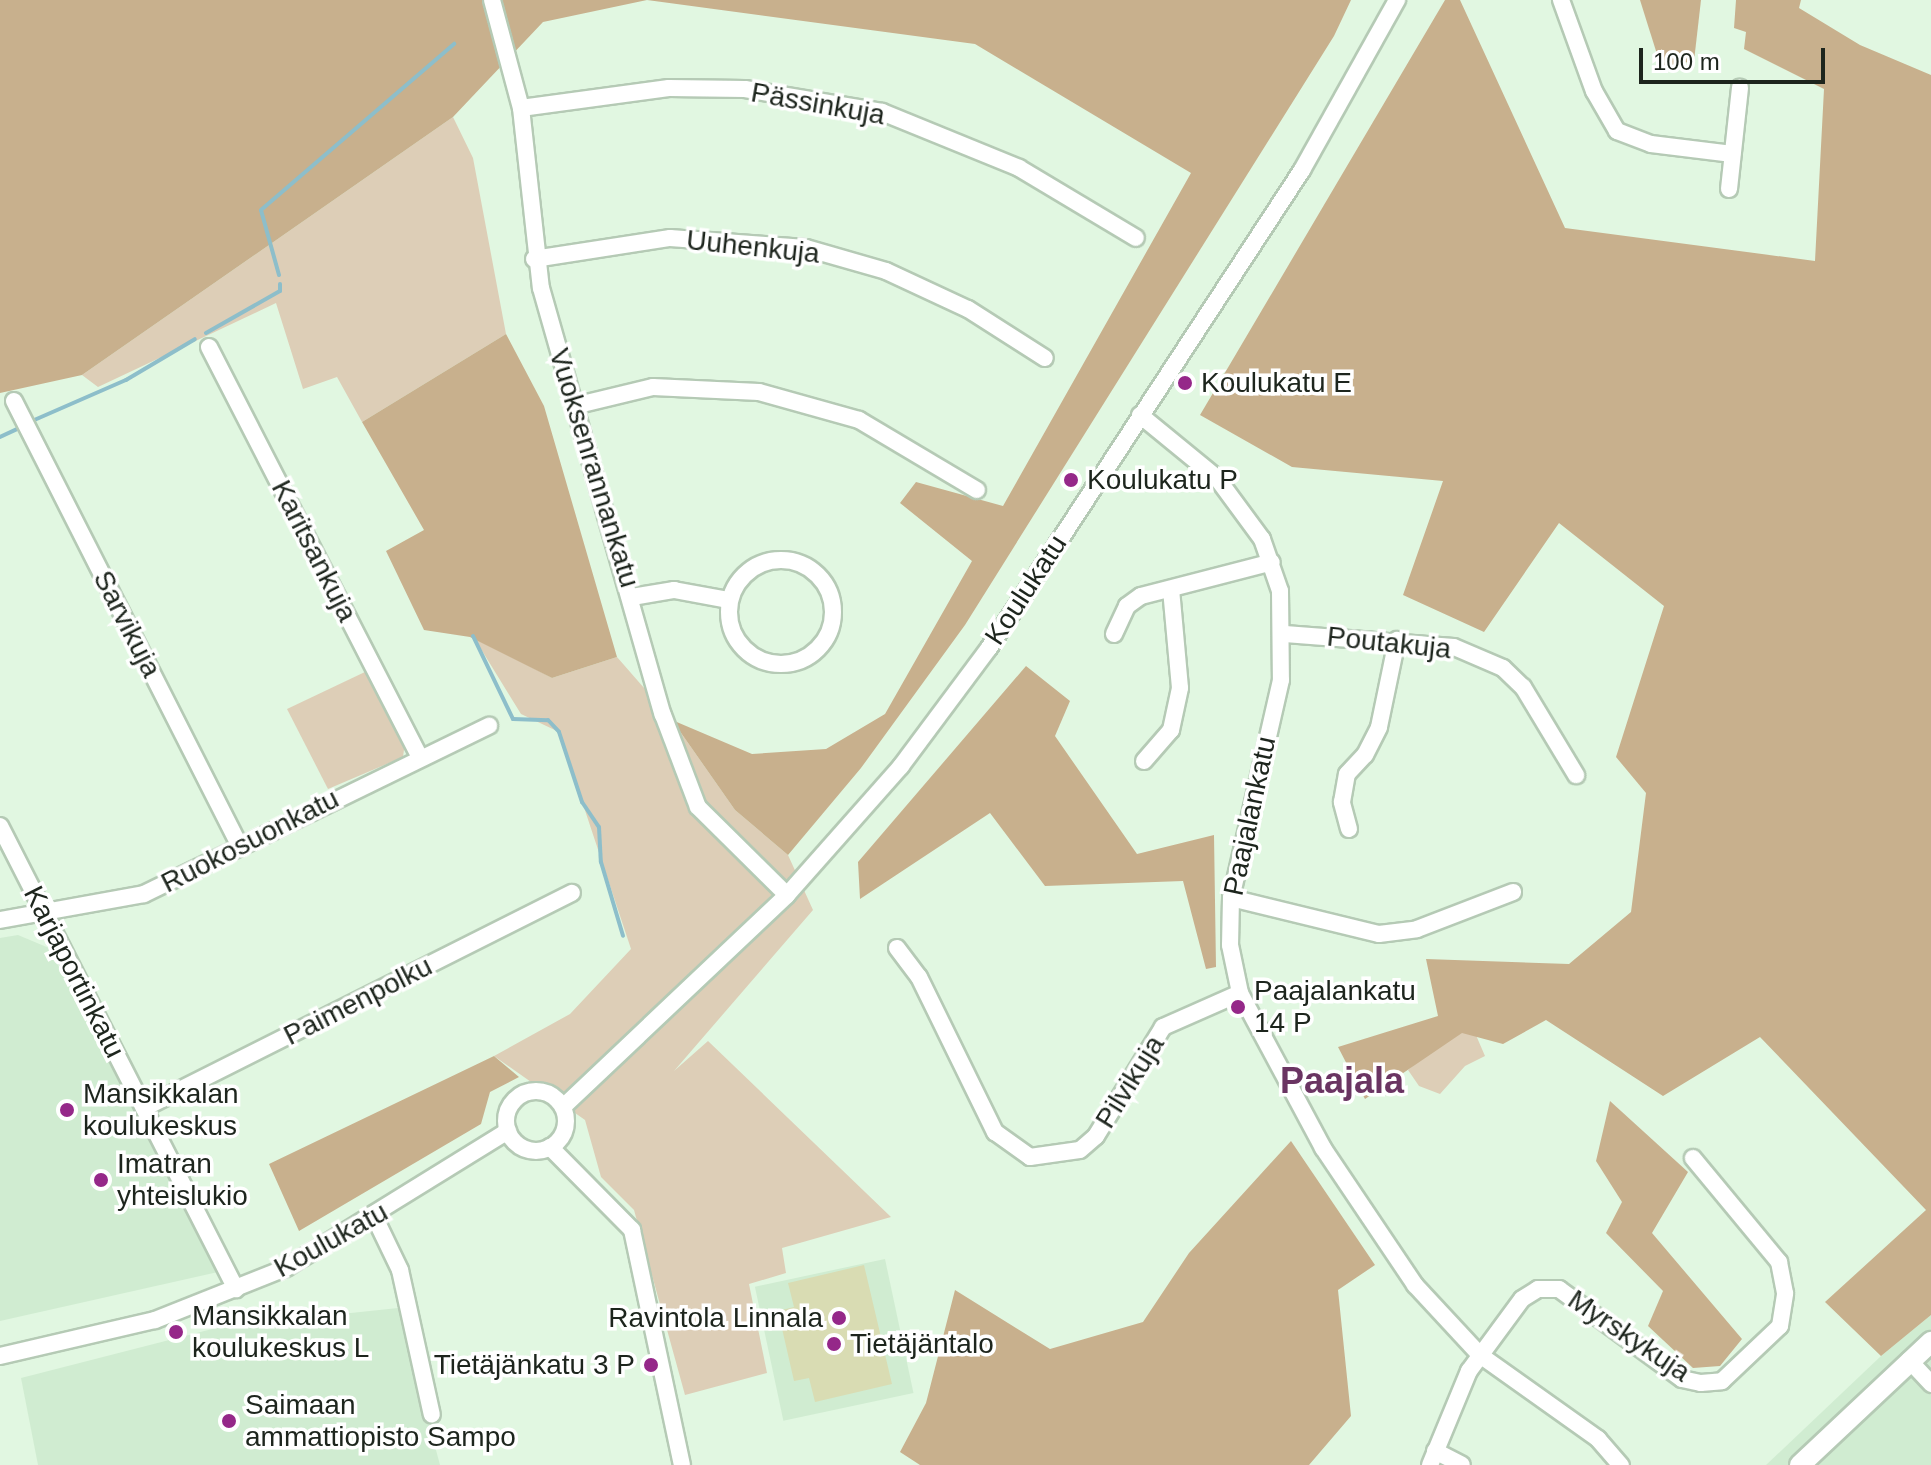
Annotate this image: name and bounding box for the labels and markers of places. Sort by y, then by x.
place label: Koulukatu E [1201,366,1352,400]
marker: Koulukatu E [1176,374,1194,392]
place label: Koulukatu P [1087,463,1238,497]
marker: Koulukatu P [1062,471,1080,489]
place label: Paajalankatu 14 P [1254,974,1416,1040]
marker: Paajalankatu 14 P [1229,998,1247,1016]
place label: Mansikkalan koulukeskus [83,1077,239,1143]
marker: Mansikkalan koulukeskus [58,1101,76,1119]
place label: Imatran yhteislukio [117,1147,248,1213]
marker: Imatran yhteislukio [92,1171,110,1189]
place label: Mansikkalan koulukeskus L [192,1299,369,1365]
place label: Ravintola Linnala [608,1301,823,1335]
marker: Ravintola Linnala [830,1309,848,1327]
marker: Mansikkalan koulukeskus L [167,1323,185,1341]
place label: Tietäjäntalo [850,1327,994,1361]
marker: Tietäjäntalo [825,1335,843,1353]
place label: Tietäjänkatu 3 P [434,1348,635,1382]
marker: Tietäjänkatu 3 P [642,1356,660,1374]
place label: Saimaan ammattiopisto Sampo [245,1388,516,1454]
marker: Saimaan ammattiopisto Sampo [220,1412,238,1430]

